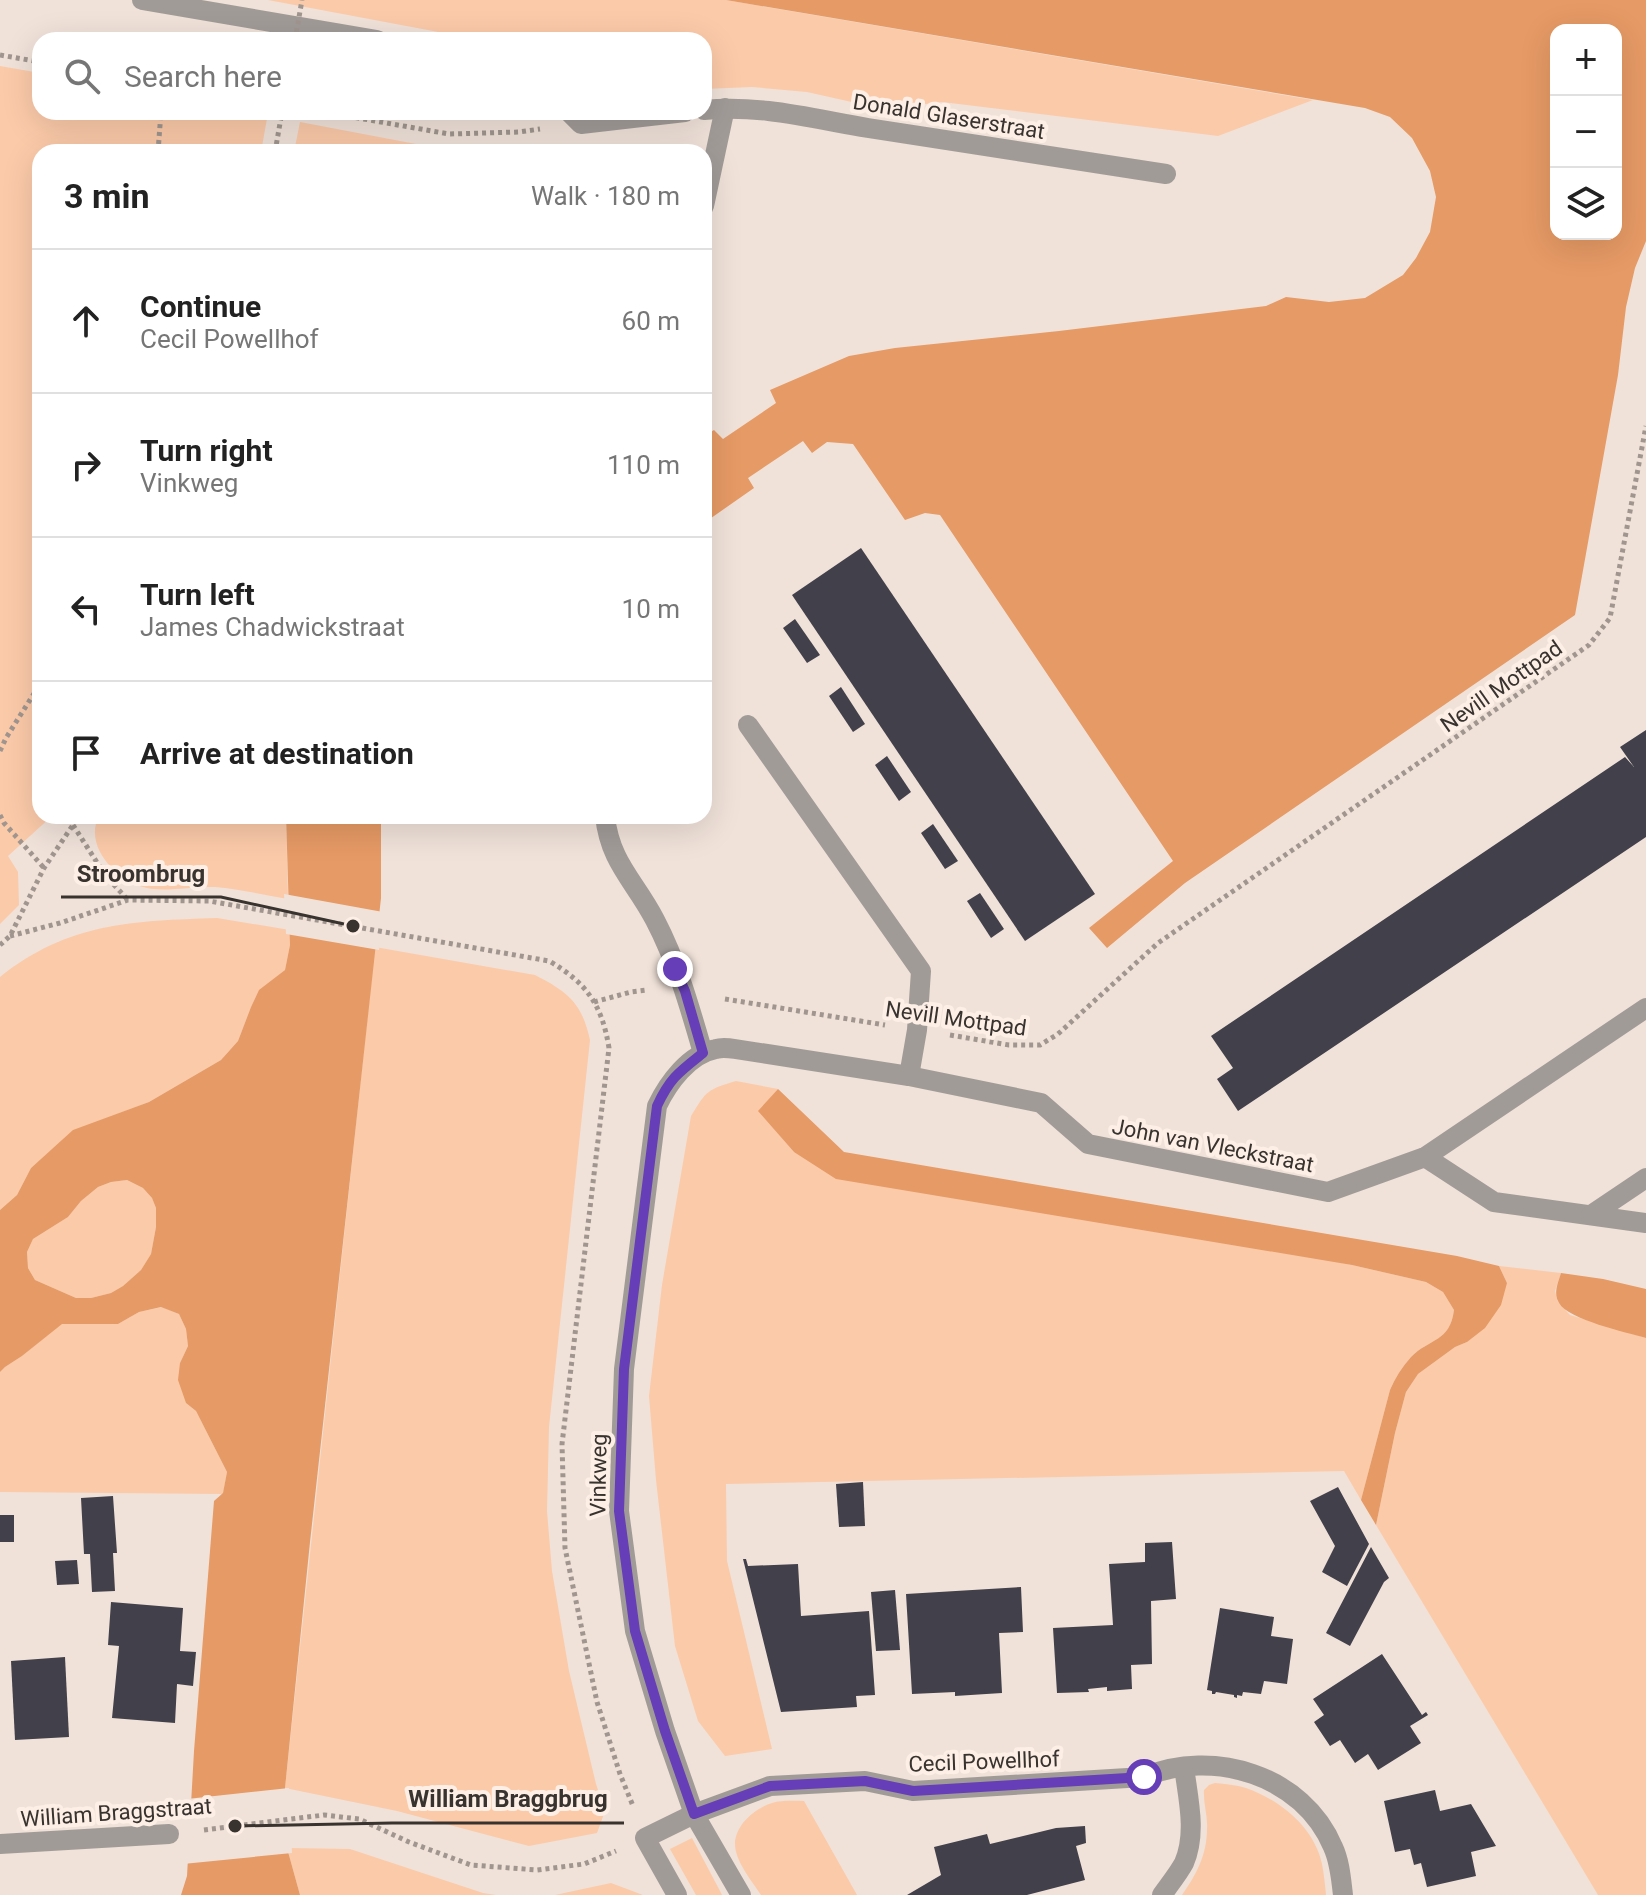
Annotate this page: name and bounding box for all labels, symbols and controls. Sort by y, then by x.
map controls [1550,24,1622,240]
button: + [1550,24,1622,96]
search box [32,32,712,120]
icon: search [60,54,104,98]
text: Search here [124,59,282,94]
street label: Donald Glaserstraat [851,89,1047,144]
button: − [1550,96,1622,168]
button: layers [1550,168,1622,240]
text: 3 min [64,176,149,216]
text: Walk · 180 m [531,181,680,211]
text: Continue [140,289,261,324]
icon: ahead [64,299,108,343]
text: 60 m [622,306,680,336]
text: Cecil Powellhof [140,324,319,354]
text: Turn right [140,433,273,468]
icon: right [64,443,108,487]
text: 110 m [607,450,680,480]
text: Vinkweg [140,468,238,498]
text: Turn left [140,577,255,612]
icon: left [64,587,108,631]
text: 10 m [622,594,680,624]
text: James Chadwickstraat [140,612,405,642]
street label: Nevill Mottpad [1436,635,1567,737]
icon: arrive [64,731,108,775]
text: Arrive at destination [140,736,414,771]
callout: Stroombrug [61,849,221,897]
text: Stroombrug [77,860,205,888]
route end [657,951,693,987]
street label: Nevill Mottpad [884,996,1028,1041]
street label: John van Vleckstraat [1110,1114,1316,1177]
street label: Vinkweg [585,1433,612,1517]
street label: Cecil Powellhof [908,1746,1060,1777]
route start [1126,1759,1162,1795]
callout: William Braggbrug [392,1775,624,1823]
text: William Braggbrug [408,1785,608,1813]
street label: William Braggstraat [20,1793,213,1832]

